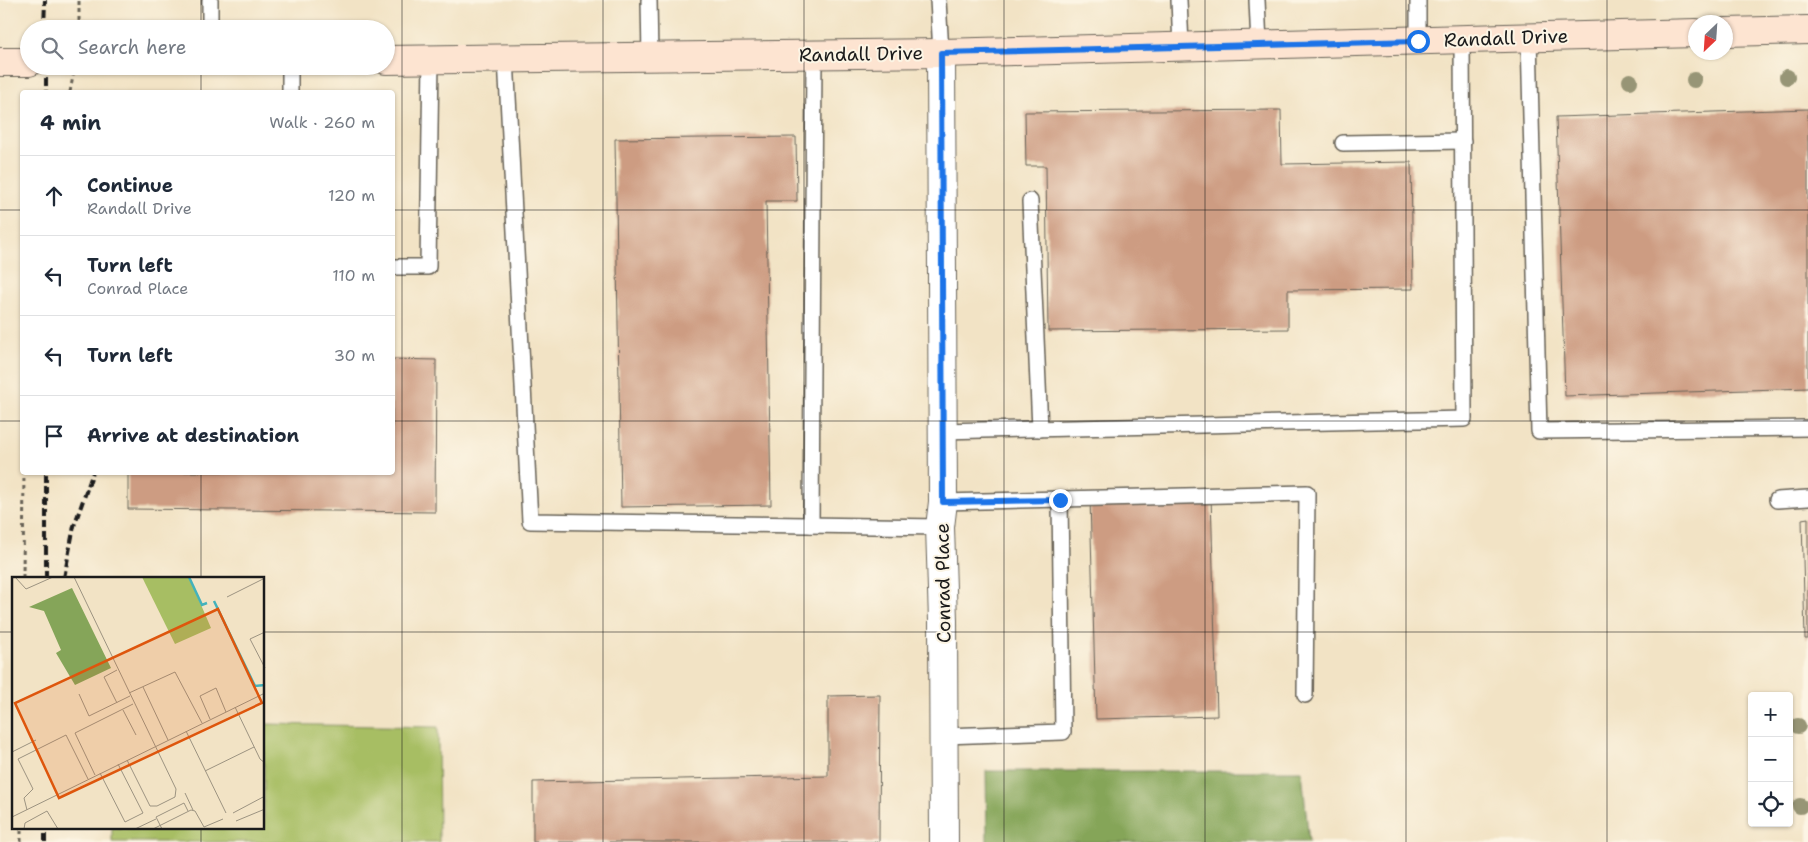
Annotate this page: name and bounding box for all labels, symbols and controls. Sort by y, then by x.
north arrow [1688,15,1733,60]
search box [20,20,395,75]
street label: Randall Drive [1443,23,1569,53]
route start [1407,30,1430,53]
icon: search [38,34,66,62]
text: Search here [78,35,187,60]
street label: Randall Drive [799,40,923,68]
text: 4 min [40,109,101,137]
text: Walk · 260 m [269,112,375,133]
text: Continue [87,173,173,198]
icon: ahead [40,182,68,210]
text: 120 m [328,185,375,206]
text: Randall Drive [87,198,192,219]
text: Turn left [87,253,173,278]
icon: left [40,262,68,290]
text: 110 m [332,265,375,286]
text: Conrad Place [87,278,188,299]
icon: left [40,342,68,370]
text: Turn left [87,343,173,368]
text: 30 m [334,345,375,366]
icon: arrive [40,422,68,450]
text: Arrive at destination [87,423,299,448]
route end [1049,489,1072,512]
street label: Conrad Place [929,523,957,643]
inset map [12,577,265,830]
map controls [1748,692,1793,827]
button: + [1748,692,1793,737]
button: − [1748,737,1793,782]
button: locate [1748,782,1793,827]

